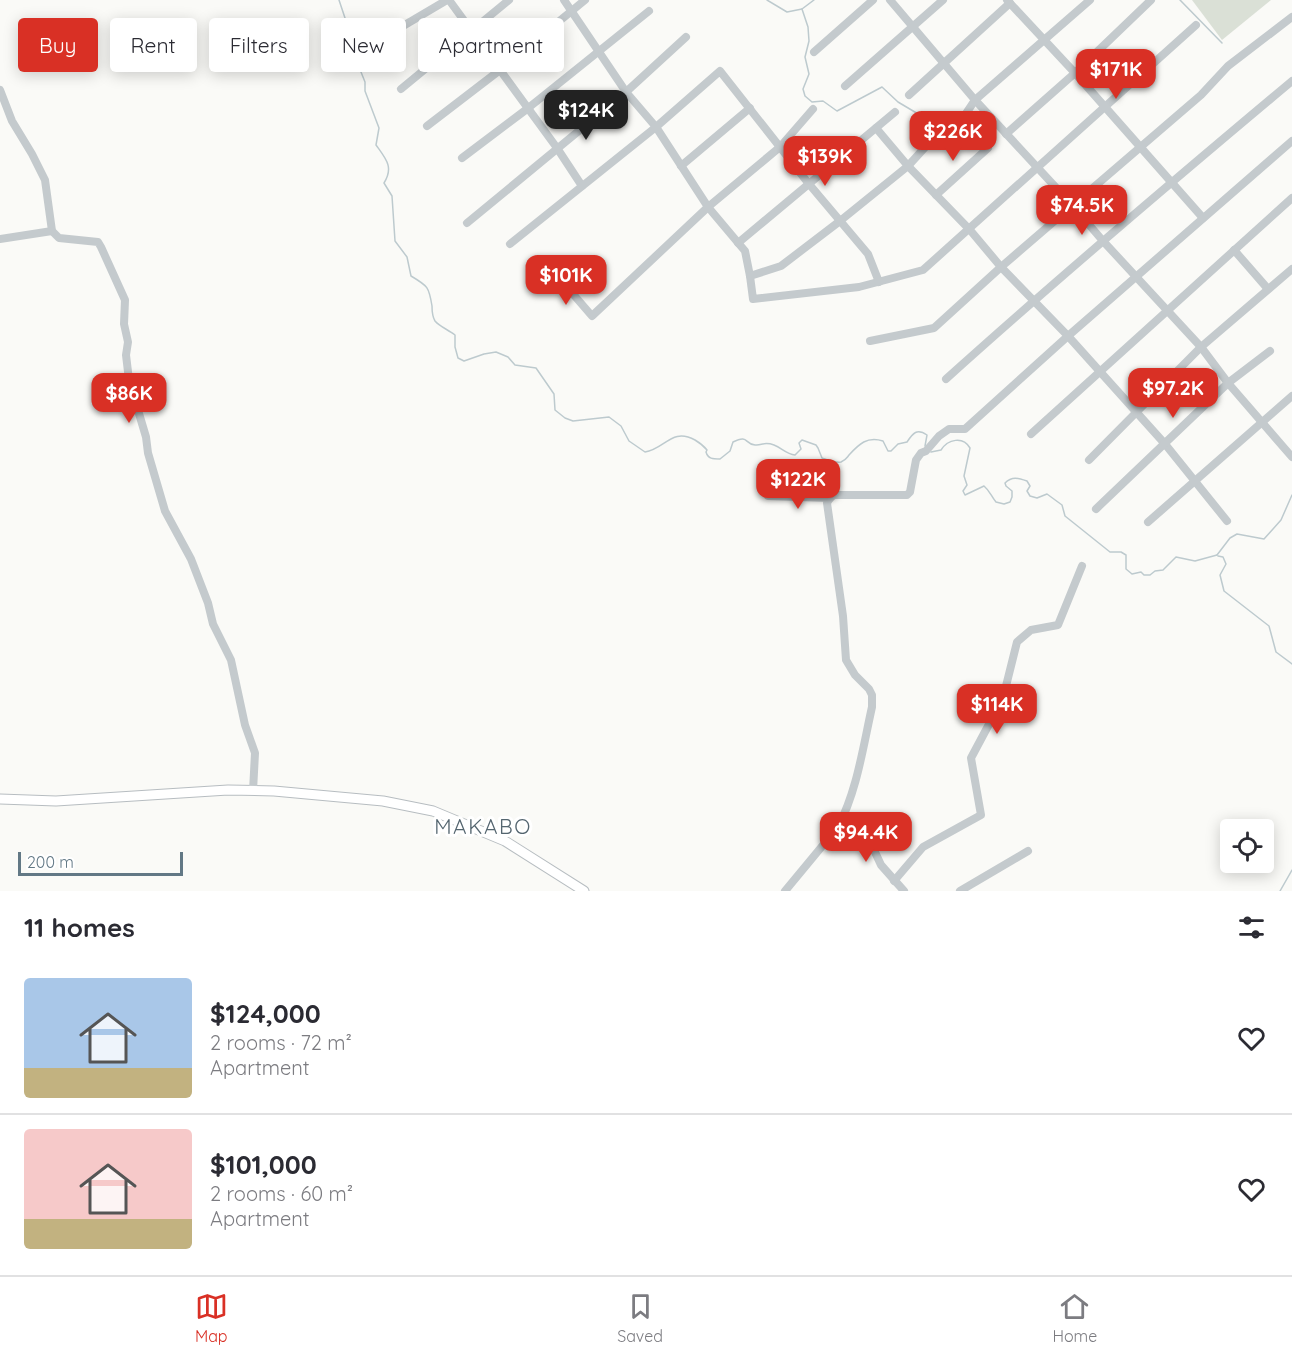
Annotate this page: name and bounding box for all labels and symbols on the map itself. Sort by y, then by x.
pin: $171K [1074,49,1158,100]
pin: $124K [544,90,628,141]
pin: $226K [911,111,995,162]
pin: $139K [783,136,867,187]
pin: $74.5K [1033,185,1131,236]
pin: $101K [524,255,608,306]
pin: $97.2K [1124,368,1222,419]
pin: $86K [93,373,165,424]
pin: $122K [756,459,840,510]
pin: $114K [955,684,1039,735]
pin: $94.4K [817,812,915,863]
district label: MAKABO [434,813,532,839]
scale bar [18,849,183,876]

